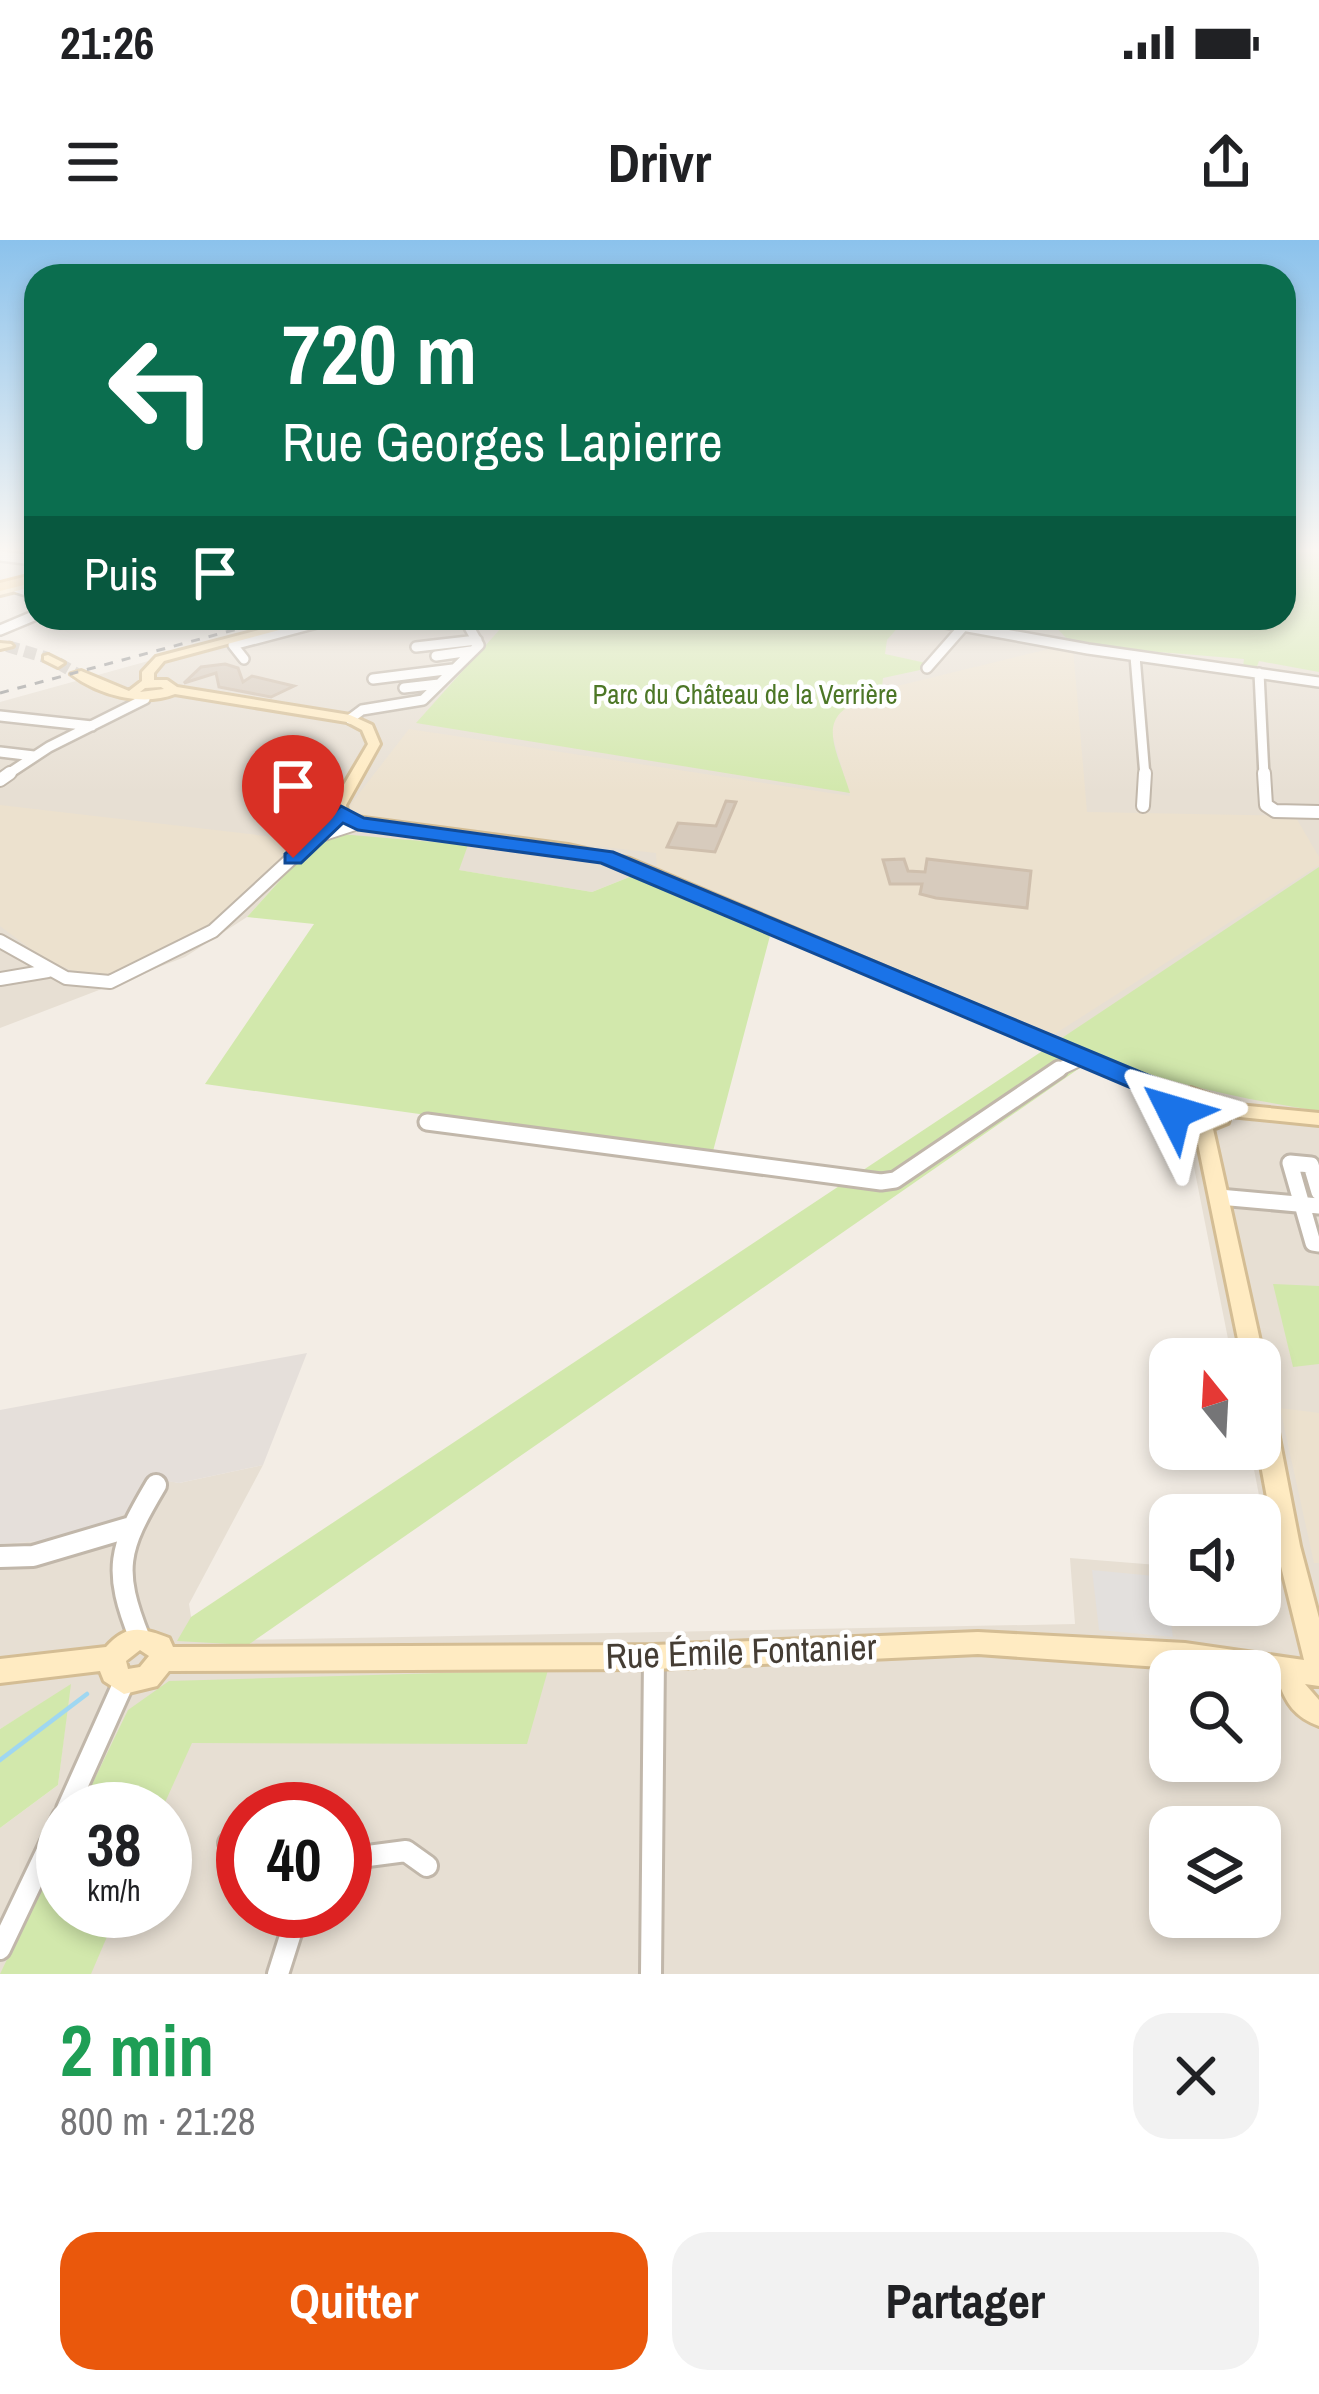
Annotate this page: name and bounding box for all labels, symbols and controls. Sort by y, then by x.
text: 21:26 [60,12,154,73]
text: Drivr [608,126,711,199]
icon: menu [60,129,126,195]
icon: share [1193,129,1259,195]
text: 720 m [282,297,477,410]
icon: left [84,312,240,468]
text: Rue Georges Lapierre [282,405,723,478]
icon: arrive [182,540,248,606]
text: Puis [84,543,158,604]
park label: Parc du Château de la Verrière [592,676,898,712]
pin [242,735,344,858]
icon: arrive [260,753,326,819]
position arrow [1111,1049,1237,1175]
north arrow [1149,1338,1281,1470]
map controls [1149,1338,1281,1938]
button: sound [1149,1494,1281,1626]
street label: Rue Émile Fontanier [605,1622,877,1680]
button: search [1149,1650,1281,1782]
speed limit sign: 40 [216,1782,372,1938]
text: 38 [87,1804,141,1885]
button: layers [1149,1806,1281,1938]
text: km/h [87,1870,141,1910]
text: 2 min [60,2001,214,2098]
button: close [1133,2013,1259,2139]
text: 800 m · 21:28 [60,2095,256,2147]
button: Quitter [60,2232,648,2370]
button: Partager [672,2232,1259,2370]

